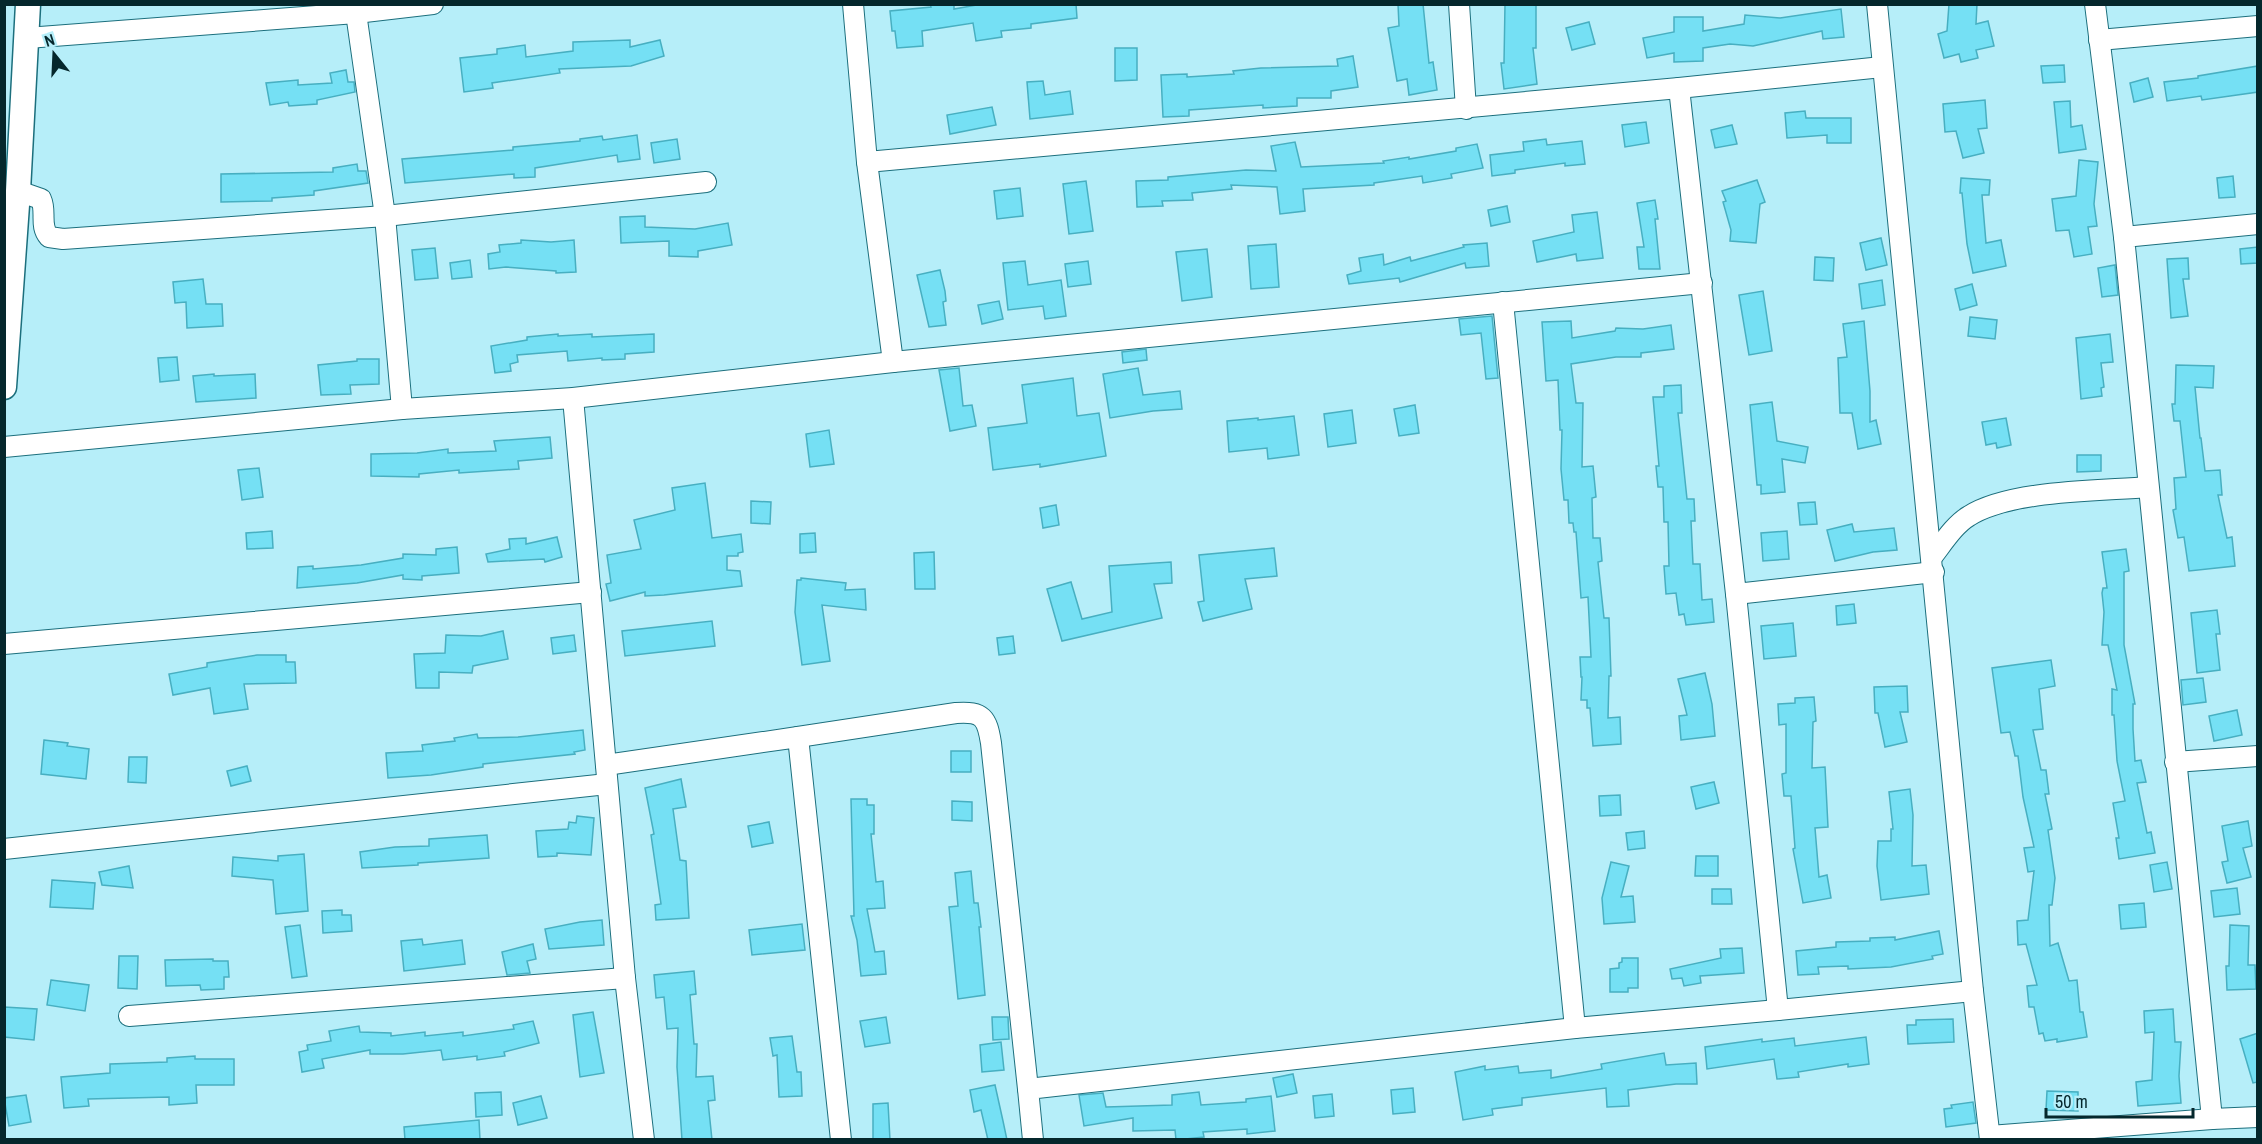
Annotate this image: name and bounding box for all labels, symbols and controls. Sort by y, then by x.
north arrow [24,24,84,84]
text: N [41,28,57,52]
scale bar [2046,1081,2193,1119]
text: 50 m [2055,1089,2088,1114]

